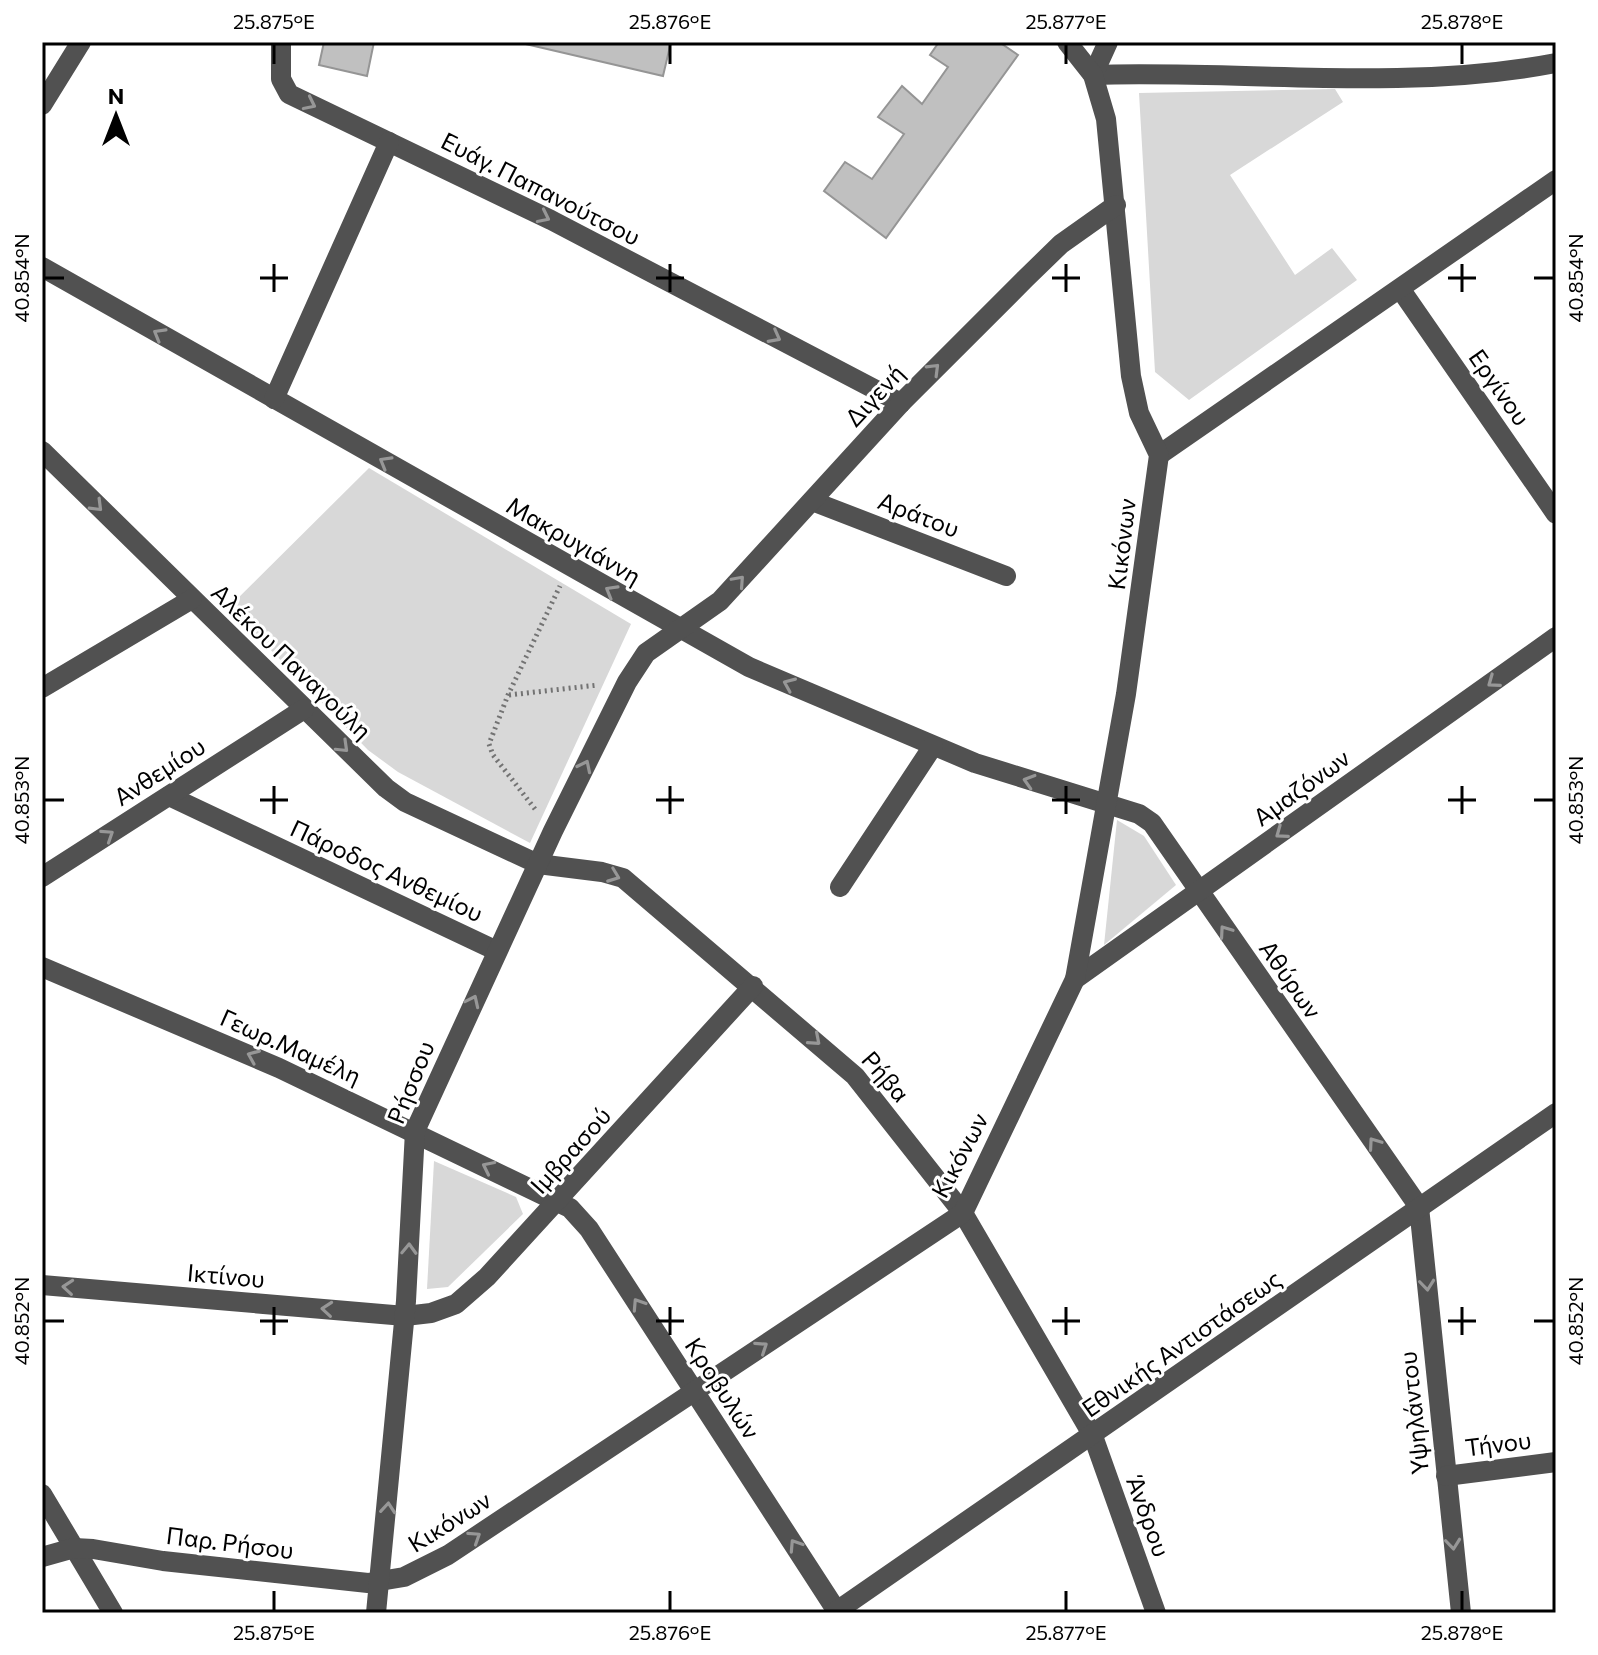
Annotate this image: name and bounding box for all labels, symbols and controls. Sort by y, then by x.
text: 25.875°E [233,9,315,33]
text: 25.876°E [629,9,711,33]
text: 25.877°E [1025,9,1107,33]
text: 25.878°E [1421,9,1503,33]
north arrow [76,76,156,156]
text: N [108,82,124,109]
one-way arrow [302,94,317,110]
street label: Ευάγ. Παπανούτσου [437,125,645,251]
one-way arrow [536,207,551,223]
text: 40.854°N [9,233,33,323]
text: 40.854°N [1563,233,1587,323]
one-way arrow [153,328,168,344]
one-way arrow [767,328,782,343]
street label: Εργίνου [1463,343,1537,431]
street label: Διγενή [838,358,910,432]
one-way arrow [925,364,939,379]
one-way arrow [379,456,394,472]
street label: Αράτου [874,485,964,543]
street label: Μακρυγιάννη [502,490,646,590]
one-way arrow [88,497,103,511]
street label: Κικόνων [1101,497,1141,591]
one-way arrow [729,576,744,591]
street label: Αλέκου Παναγούλη [206,577,378,745]
one-way arrow [605,585,620,601]
one-way arrow [1487,672,1501,687]
one-way arrow [782,677,797,693]
street label: Ανθεμίου [108,731,210,811]
one-way arrow [334,738,348,752]
street label: Αμαζόνων [1247,742,1355,832]
text: 40.853°N [9,756,33,844]
text: 40.853°N [1563,756,1587,844]
one-way arrow [575,760,591,775]
one-way arrow [1023,774,1037,790]
street label: Πάροδος Ανθεμίου [286,813,488,927]
one-way arrow [1275,823,1290,838]
one-way arrow [99,830,113,845]
one-way arrow [606,866,620,883]
one-way arrow [1220,925,1235,939]
street label: Αθύρων [1254,935,1328,1023]
one-way arrow [463,995,479,1009]
street label: Γεωρ.Μαμέλη [216,1002,366,1090]
one-way arrow [805,1030,820,1045]
street label: Ρήσσου [380,1036,440,1128]
street label: Ρήβα [856,1045,916,1107]
one-way arrow [247,1050,261,1066]
street label: Ιμβρασού [524,1101,616,1199]
street label: Κικόνων [925,1108,993,1202]
one-way arrow [1369,1138,1384,1152]
one-way arrow [482,1161,497,1177]
one-way arrow [401,1242,418,1255]
street label: Ικτίνου [186,1257,266,1293]
street label: Εθνικής Αντιστάσεως [1076,1263,1286,1423]
text: 40.852°N [9,1277,33,1365]
text: 40.852°N [1563,1277,1587,1365]
one-way arrow [61,1279,74,1296]
one-way arrow [1418,1279,1435,1292]
one-way arrow [632,1298,647,1313]
one-way arrow [320,1301,333,1318]
street label: Κροβυλών [680,1332,766,1444]
one-way arrow [754,1342,768,1357]
street label: Υψηλάντου [1392,1350,1434,1476]
street label: Τήνου [1463,1425,1533,1461]
street label: Άνδρου [1121,1471,1177,1560]
street label: Κικόνων [402,1484,496,1558]
one-way arrow [379,1501,396,1514]
street label: Παρ. Ρήσου [165,1520,295,1564]
one-way arrow [466,1531,481,1546]
one-way arrow [1445,1538,1462,1551]
one-way arrow [789,1540,804,1554]
text: 25.875°E [233,1620,315,1644]
text: 25.876°E [629,1620,711,1644]
text: 25.877°E [1025,1620,1107,1644]
text: 25.878°E [1421,1620,1503,1644]

